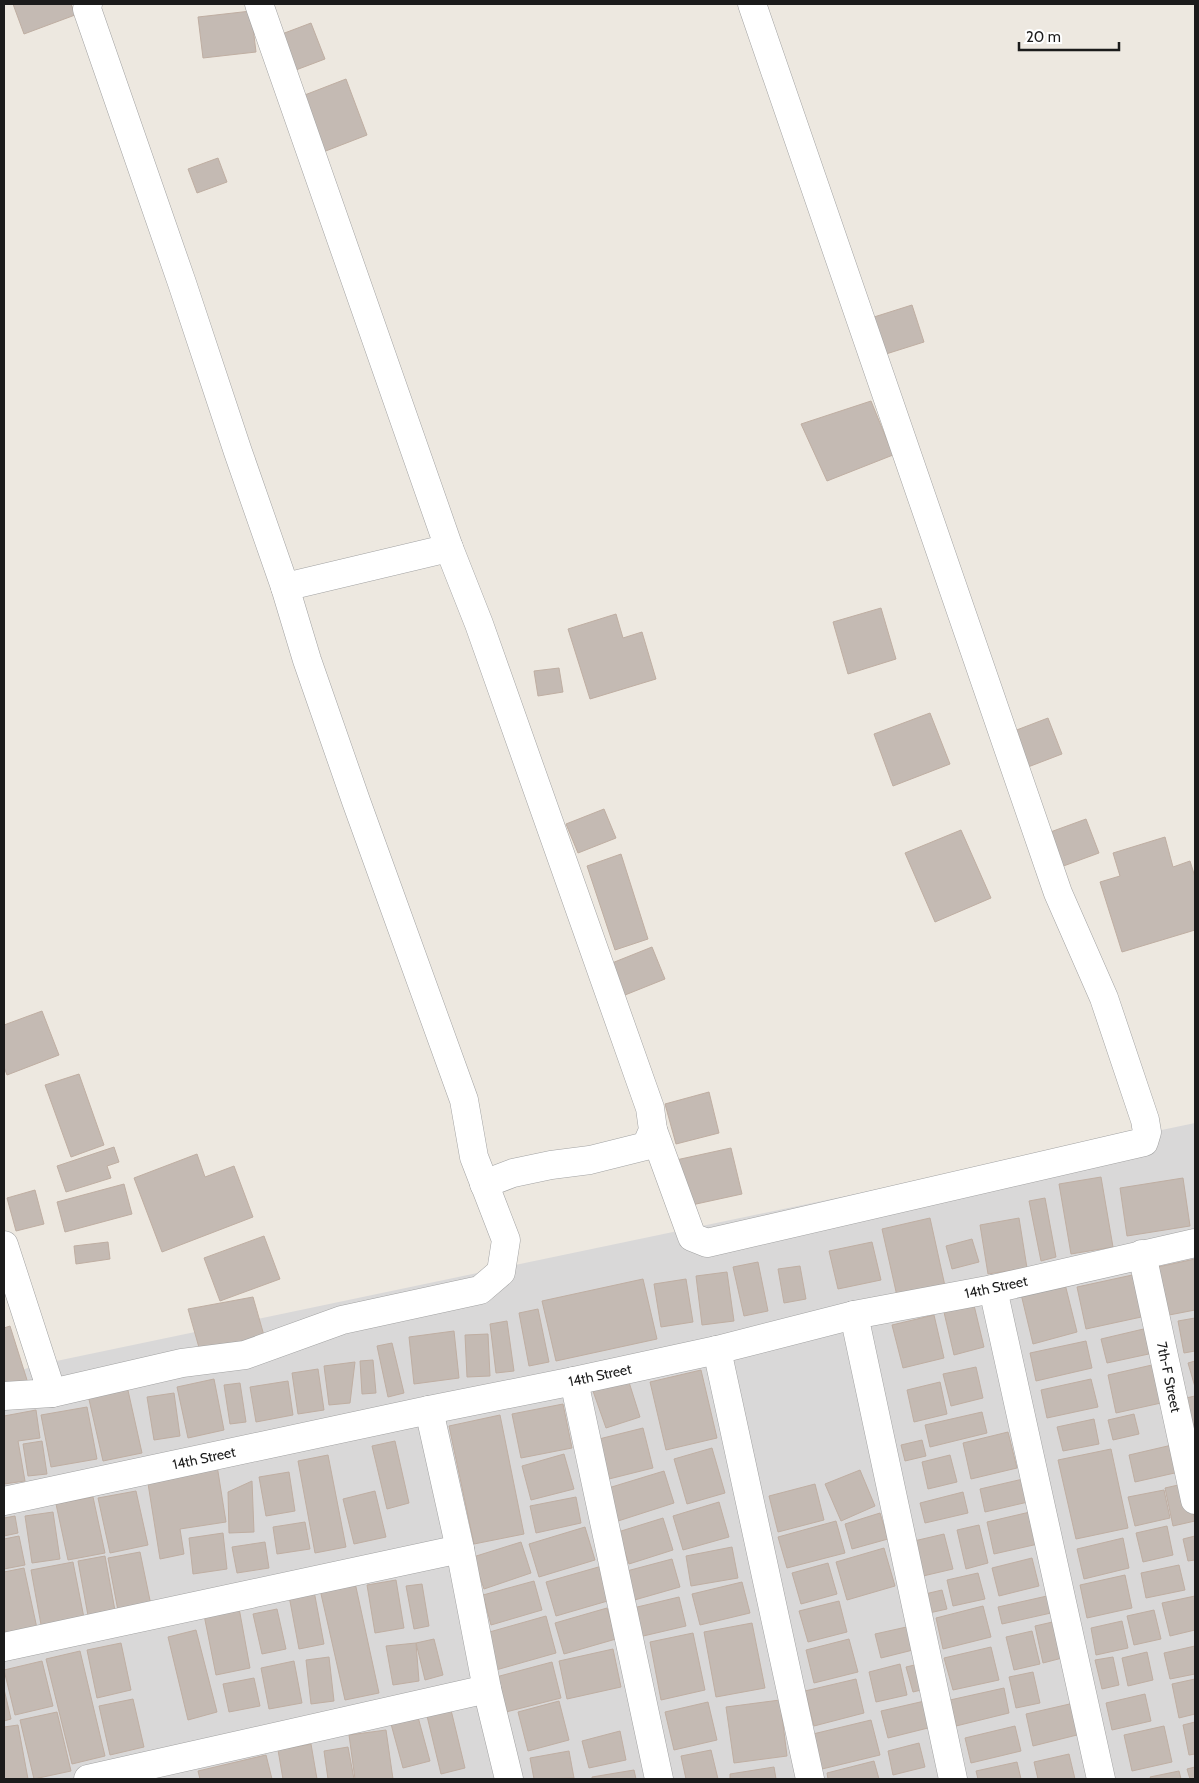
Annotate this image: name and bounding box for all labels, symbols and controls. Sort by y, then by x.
scale bar [1019,20,1119,52]
text: 20 m [1026,28,1061,46]
street label: 14th Street [963,1271,1029,1302]
street label: 7th-F Street [1153,1340,1185,1414]
street label: 14th Street [567,1359,633,1390]
street label: 14th Street [171,1442,237,1473]

